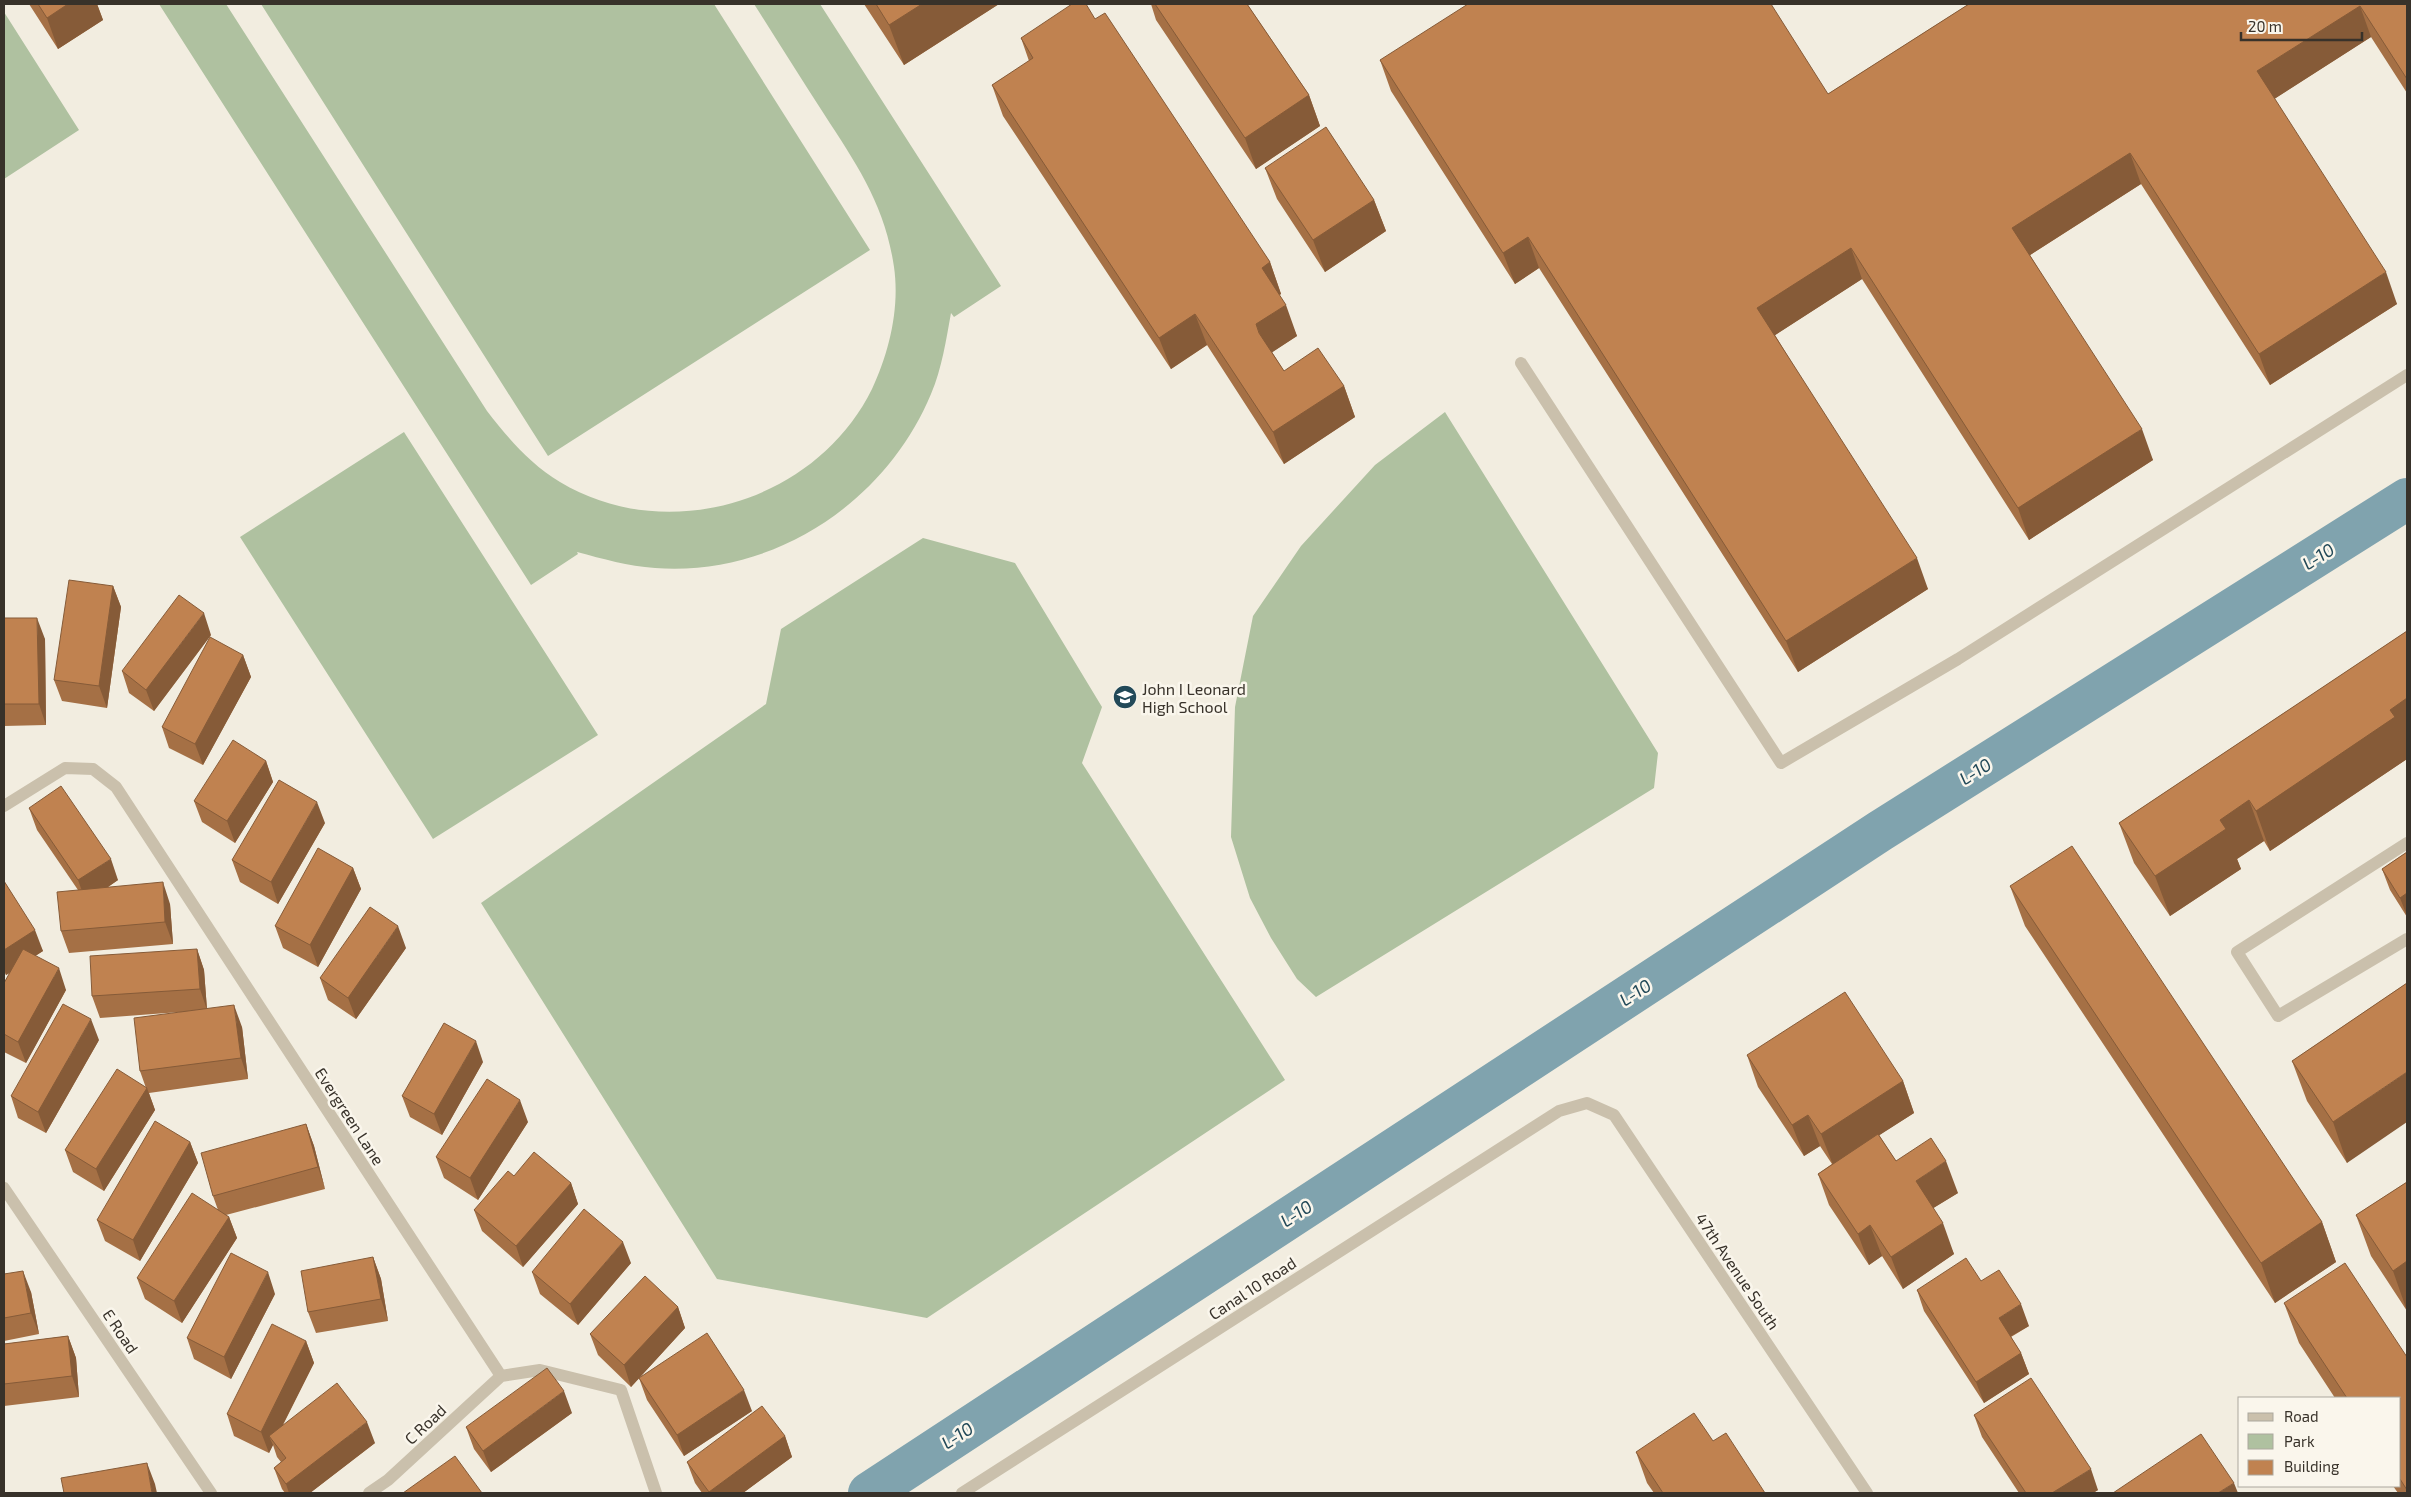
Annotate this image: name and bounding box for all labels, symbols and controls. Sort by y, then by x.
scale bar [2241,10,2362,42]
text: 20 m [2248,17,2282,35]
water label: L-10 [2298,538,2338,574]
place label: John I Leonard High School [1142,679,1246,716]
school or university icon: John I Leonard High School [1112,684,1138,710]
water label: L-10 [1955,753,1995,789]
water label: L-10 [1615,974,1655,1010]
street label: Evergreen Lane [311,1064,389,1168]
water label: L-10 [1276,1195,1316,1231]
street label: 47th Avenue South [1692,1209,1784,1333]
street label: Canal 10 Road [1205,1253,1299,1323]
street label: E Road [99,1305,143,1357]
legend [2238,1397,2401,1487]
street label: C Road [400,1400,450,1448]
text: Road [2284,1407,2319,1425]
water label: L-10 [937,1417,977,1453]
text: Park [2284,1432,2315,1450]
text: Building [2284,1457,2340,1475]

